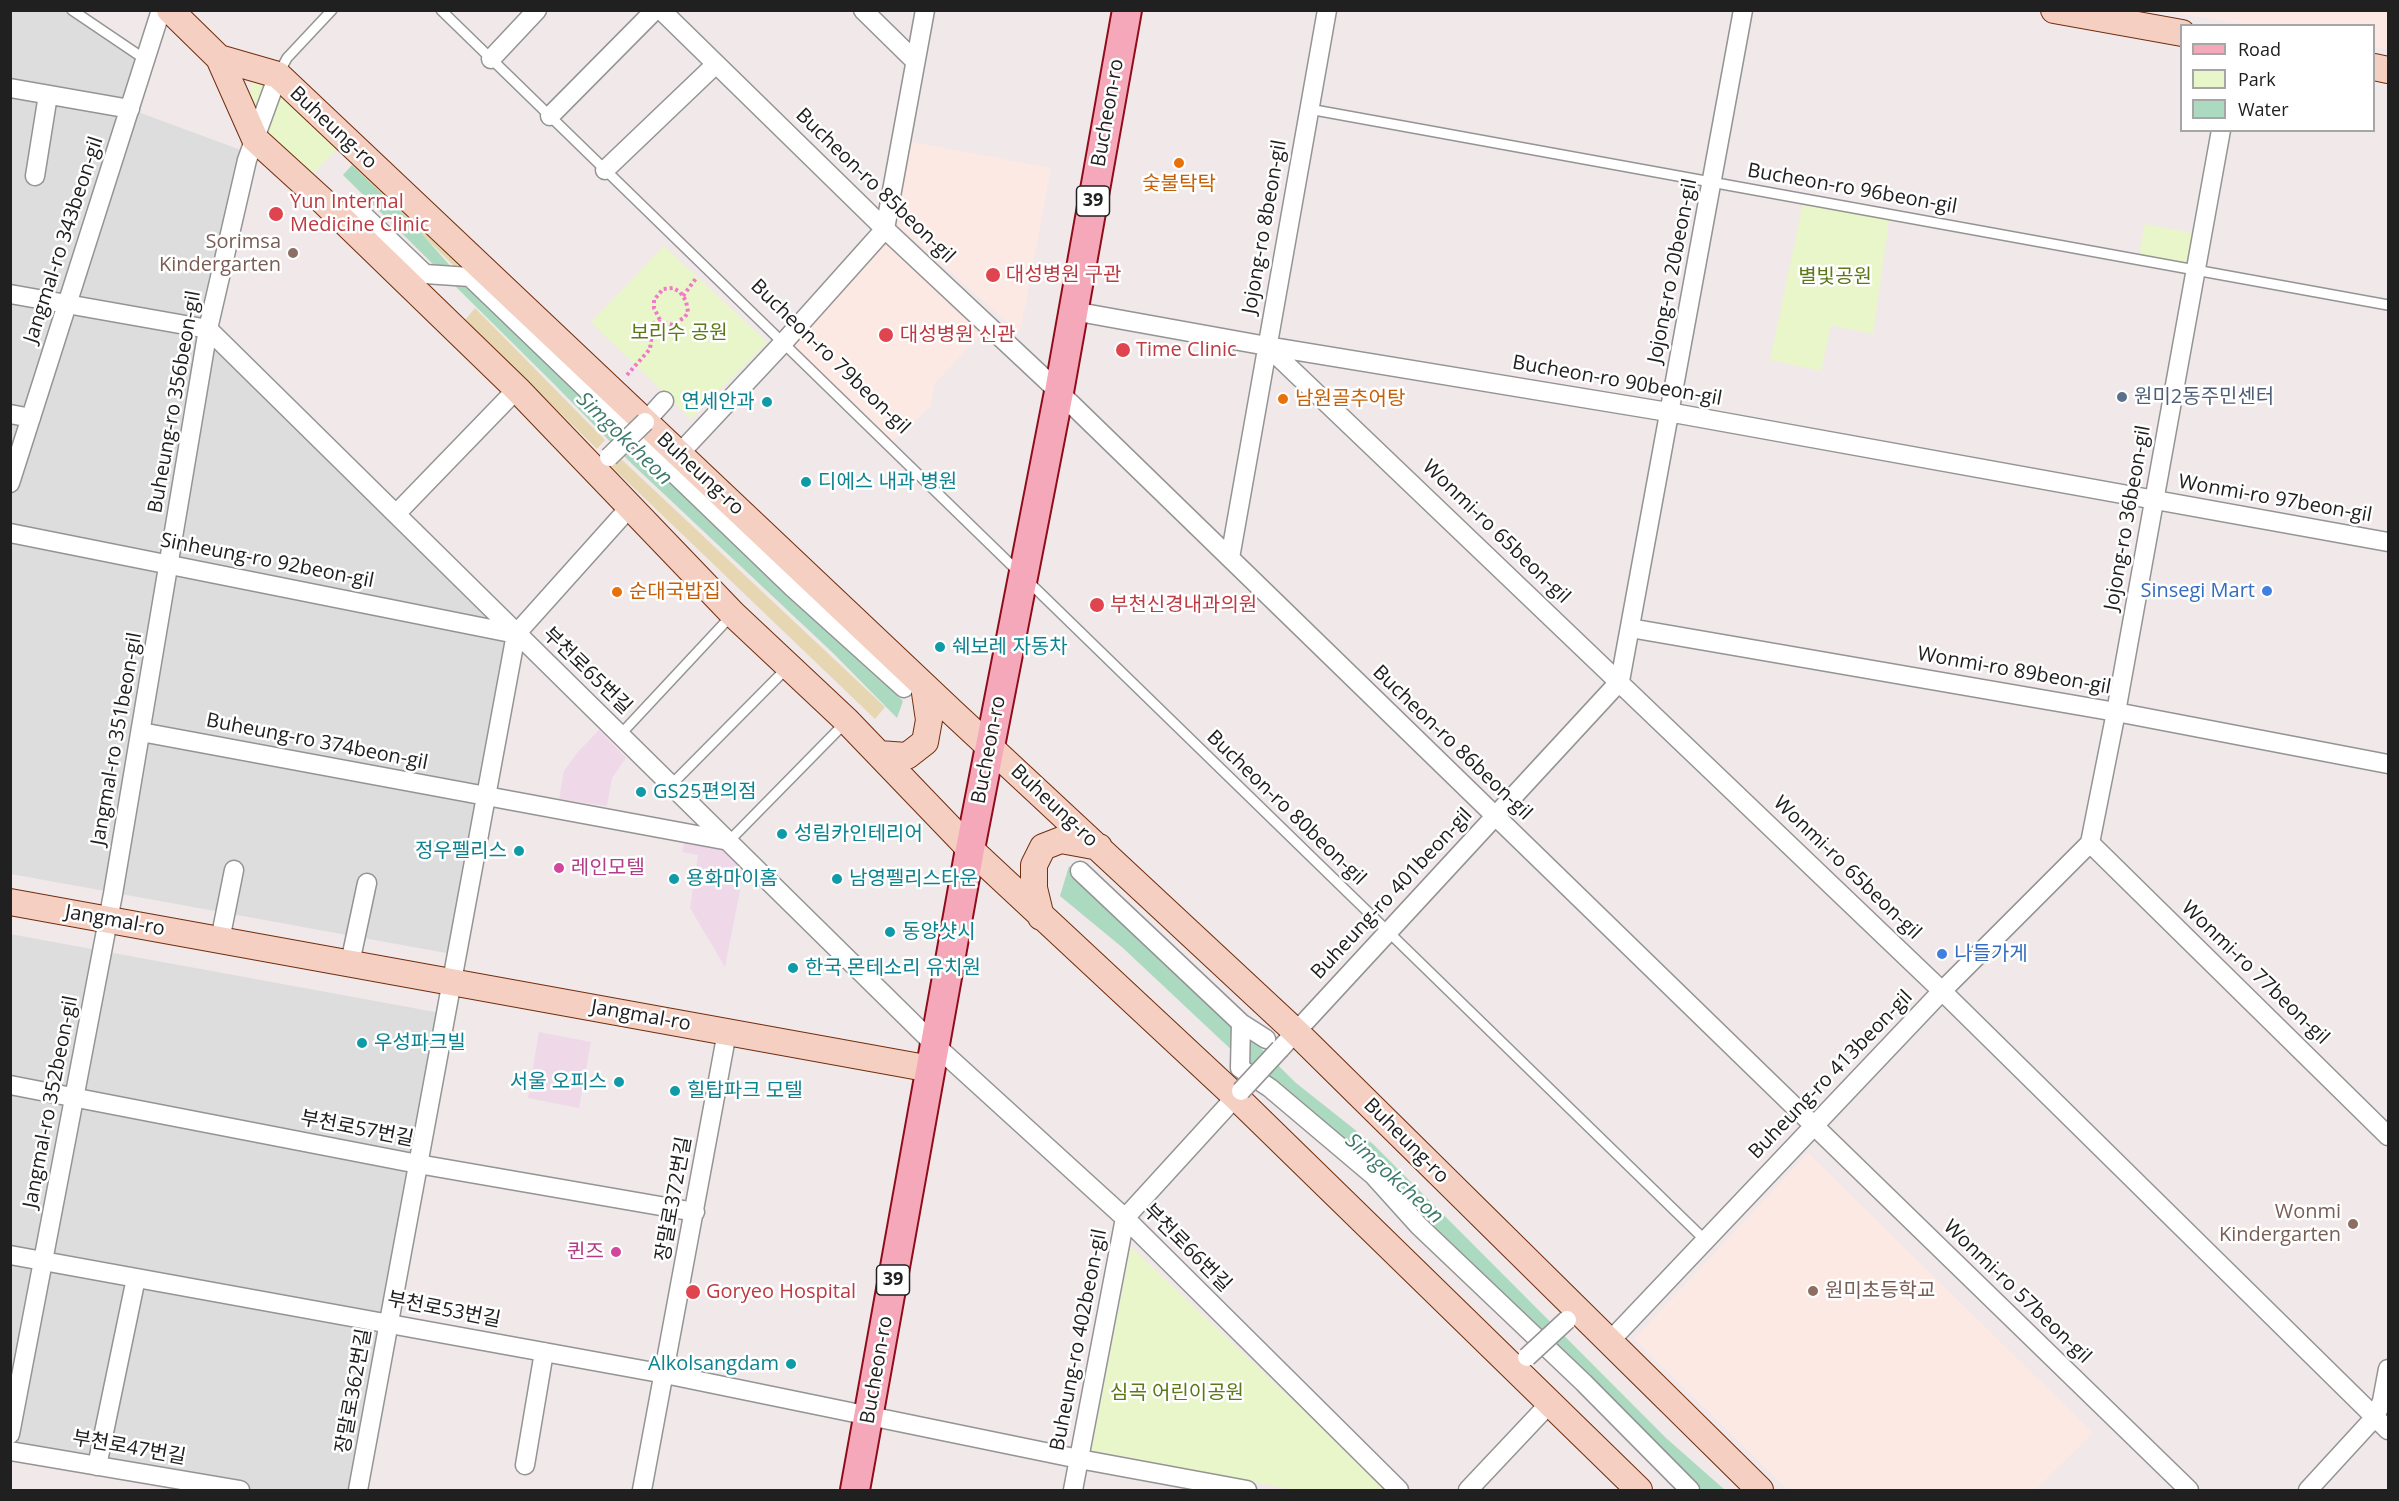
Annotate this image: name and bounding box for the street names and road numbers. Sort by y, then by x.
street label: Bucheon-ro [1087,57,1129,169]
street label: Buheung-ro [284,81,382,175]
street label: Bucheon-ro 85beon-gil [790,104,960,268]
street label: Jangmal-ro 343beon-gil [19,134,109,346]
street label: Jojong-ro 8beon-gil [1238,138,1292,316]
street label: Bucheon-ro 96beon-gil [1745,159,1959,219]
street label: Jojong-ro 20beon-gil [1643,177,1703,365]
road number: 39 [1076,186,1110,216]
street label: Bucheon-ro 79beon-gil [745,275,915,439]
street label: Buheung-ro 356beon-gil [144,289,206,515]
street label: Bucheon-ro 90beon-gil [1510,351,1724,411]
street label: Jojong-ro 36beon-gil [2100,424,2156,612]
street label: Buheung-ro [651,427,749,521]
street label: Wonmi-ro 65beon-gil [1417,455,1575,609]
street label: Wonmi-ro 97beon-gil [2176,470,2374,528]
street label: Sinheung-ro 92beon-gil [158,529,376,593]
street label: 부천로65번길 [537,622,637,720]
street label: Jangmal-ro 351beon-gil [86,631,148,847]
street label: Wonmi-ro 89beon-gil [1915,642,2113,700]
street label: Bucheon-ro 86beon-gil [1367,661,1537,825]
street label: Bucheon-ro [967,694,1011,806]
street label: Buheung-ro 374beon-gil [204,709,430,775]
street label: Bucheon-ro 80beon-gil [1201,726,1371,890]
street label: Buheung-ro [1005,759,1103,853]
street label: Wonmi-ro 65beon-gil [1768,791,1926,945]
street label: Buheung-ro 401beon-gil [1306,803,1478,985]
street label: Wonmi-ro 77beon-gil [2176,896,2334,1050]
street label: Jangmal-ro [63,900,167,942]
street label: Buheung-ro 413beon-gil [1744,986,1918,1164]
street label: Jangmal-ro 352beon-gil [19,994,83,1210]
street label: Jangmal-ro [589,995,693,1037]
street label: Buheung-ro [1358,1093,1454,1189]
street label: 부천로57번길 [298,1106,416,1152]
street label: 장말로372번길 [651,1135,697,1263]
street label: 부천로66번길 [1138,1199,1236,1297]
street label: Wonmi-ro 57beon-gil [1938,1215,2096,1369]
street label: Buheung-ro 402beon-gil [1046,1227,1112,1453]
road number: 39 [876,1265,910,1295]
street label: 부천로53번길 [385,1287,503,1333]
street label: Bucheon-ro [856,1314,898,1426]
street label: 장말로362번길 [331,1327,377,1455]
street label: 부천로47번길 [70,1426,188,1470]

